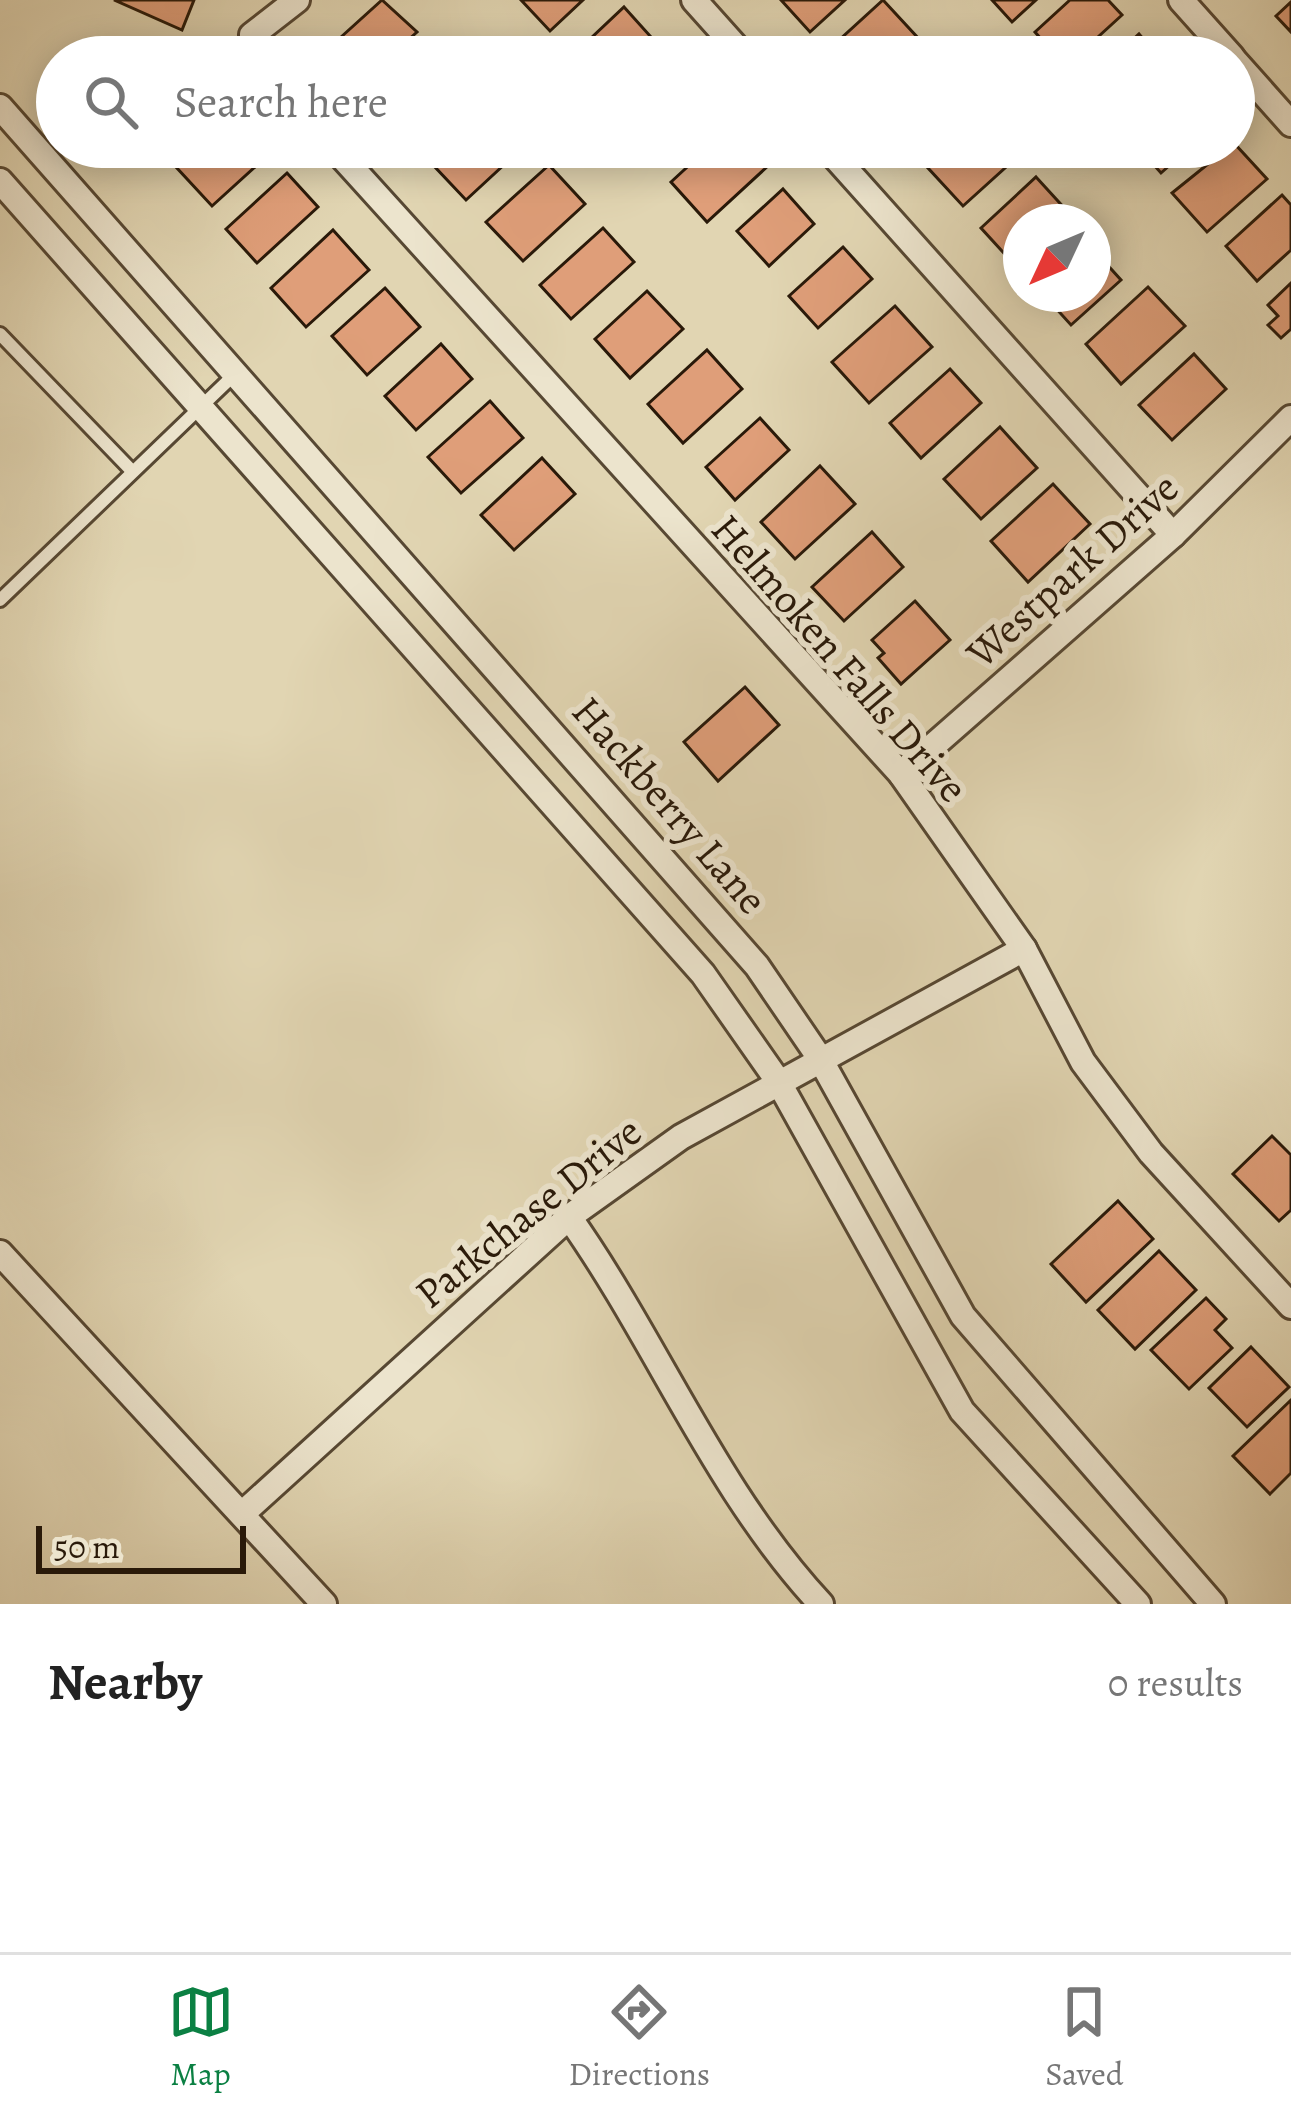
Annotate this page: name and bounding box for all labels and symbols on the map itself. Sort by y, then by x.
north arrow [1003,204,1111,312]
street label: Westpark Drive [953,460,1190,681]
street label: Helmoken Falls Drive [699,501,981,815]
street label: Hackberry Lane [559,684,781,926]
street label: Parkchase Drive [403,1103,653,1321]
scale bar [36,1520,246,1573]

